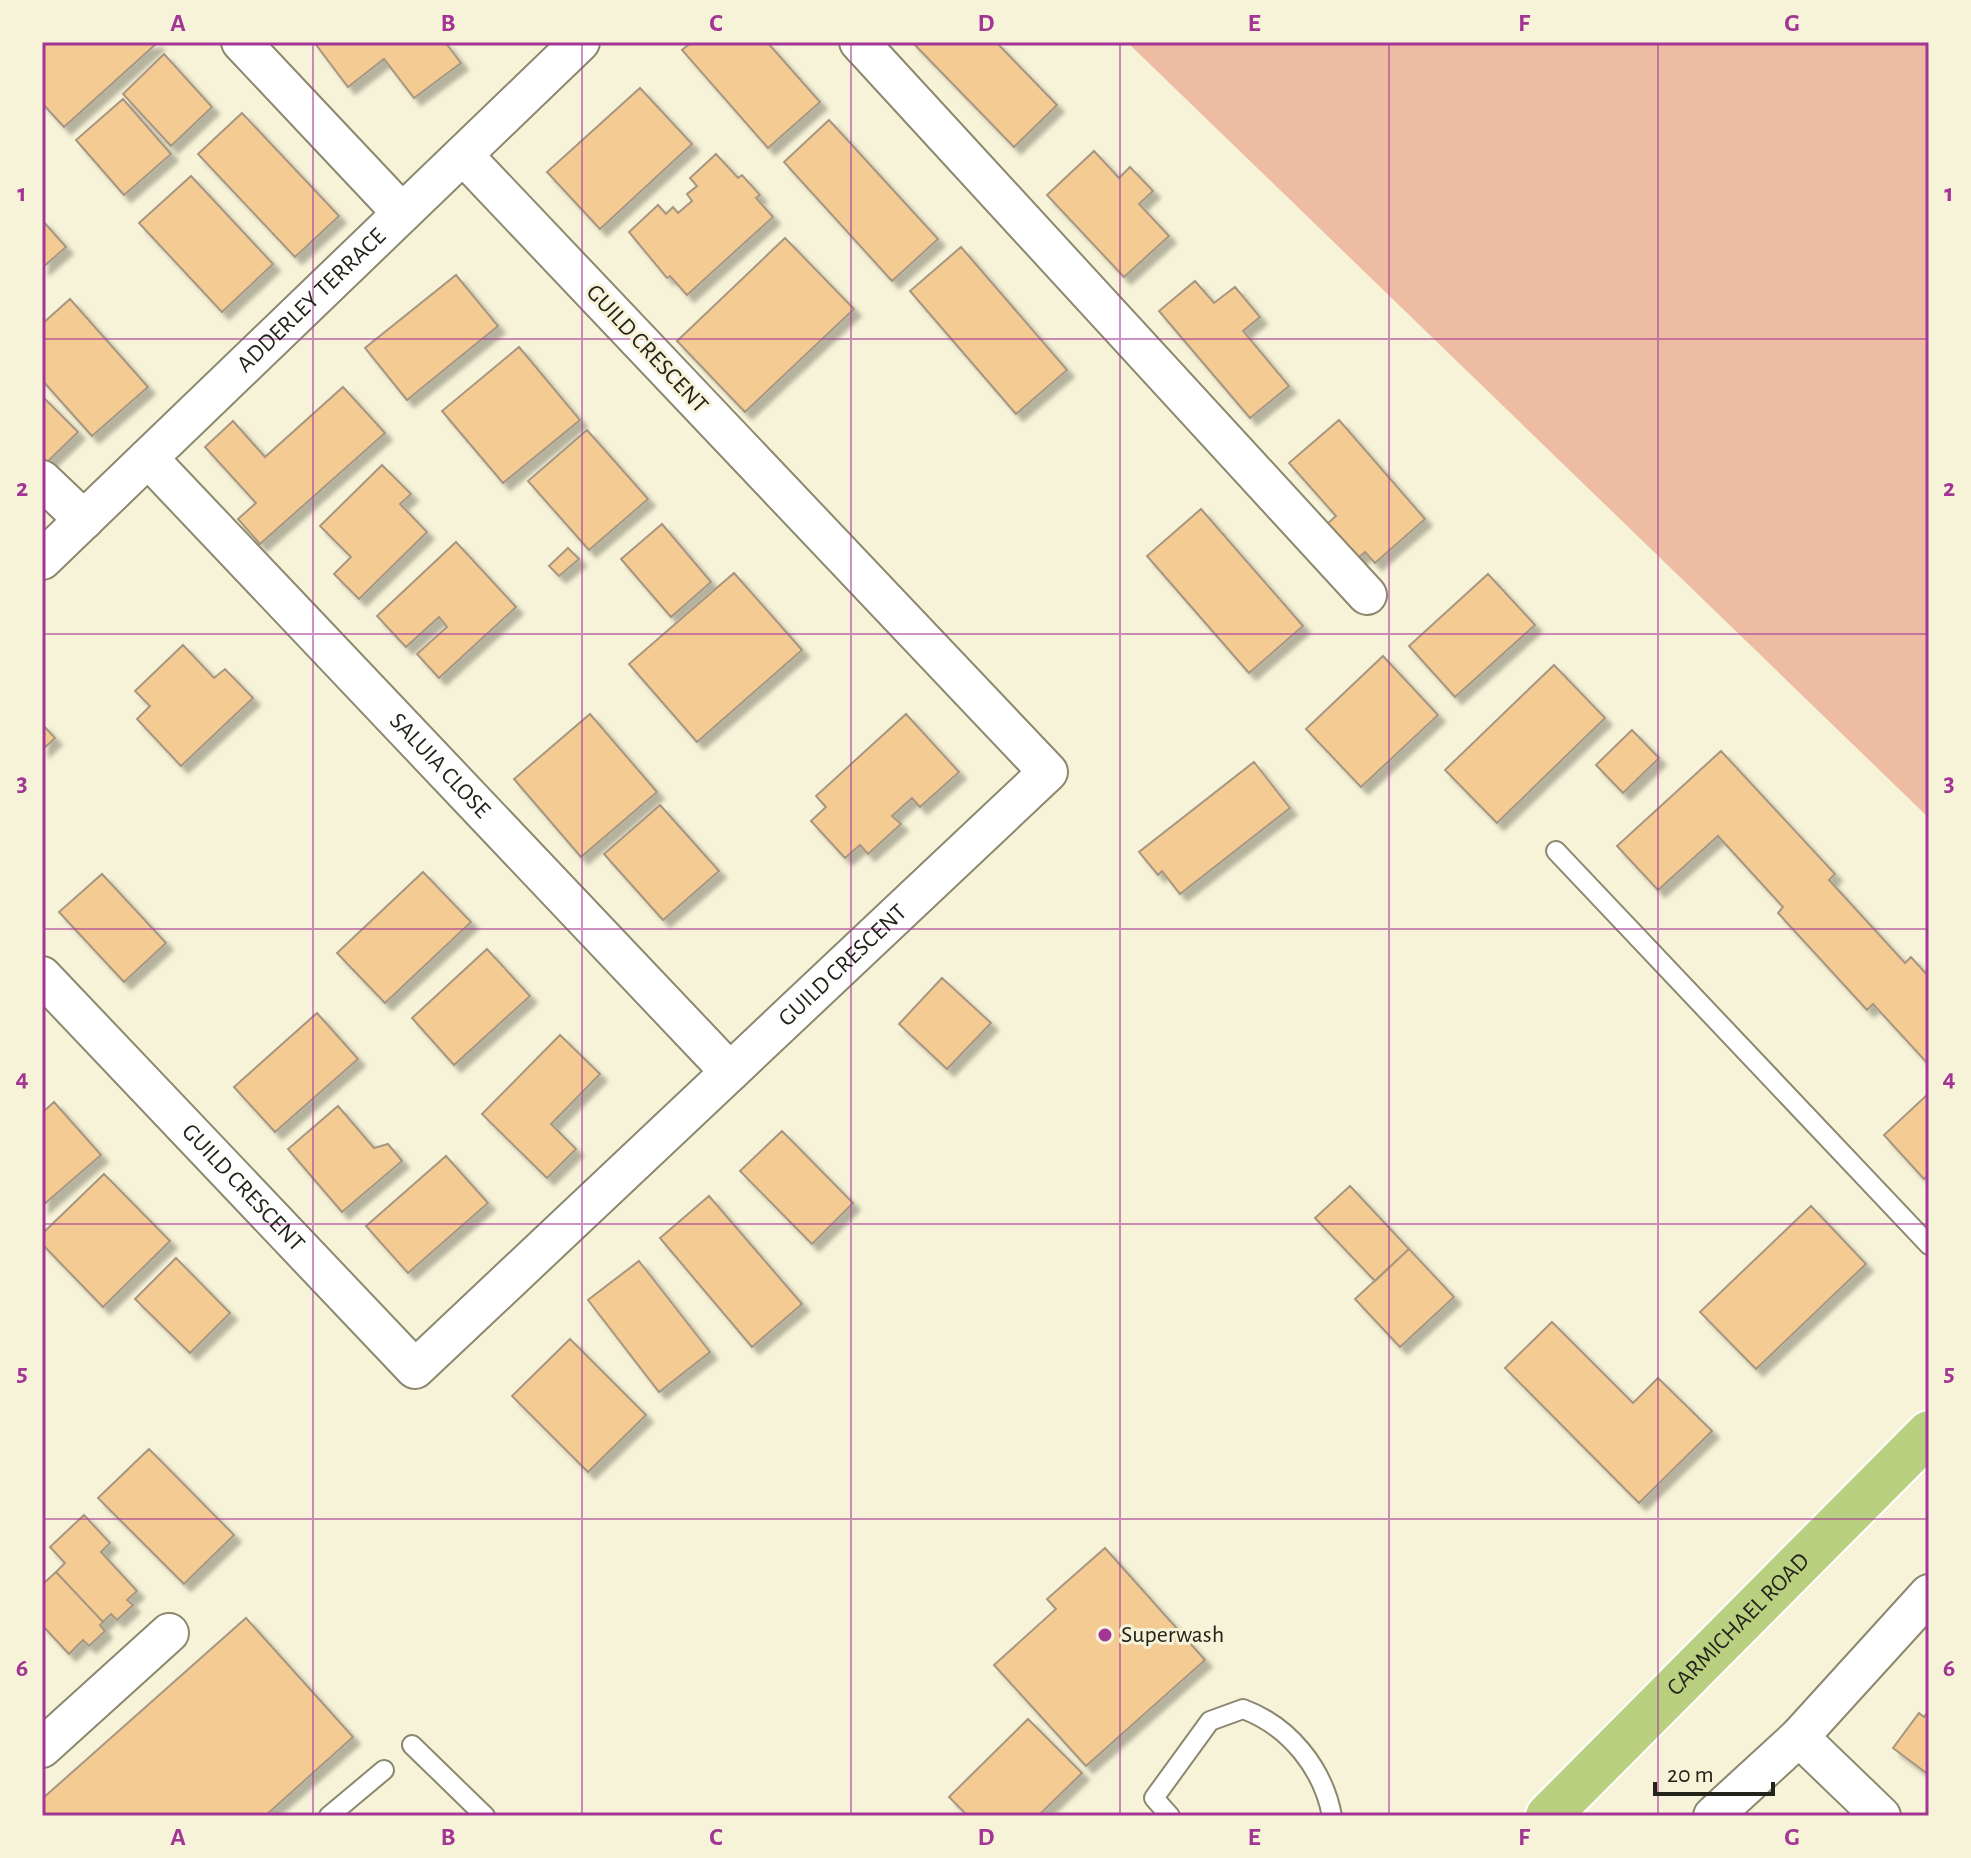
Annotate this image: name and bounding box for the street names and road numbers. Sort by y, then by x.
street label: ADDERLEY TERRACE [233,224,391,377]
street label: GUILD CRESCENT [582,280,712,418]
street label: SALUIA CLOSE [385,709,495,823]
street label: GUILD CRESCENT [774,900,912,1031]
street label: GUILD CRESCENT [177,1119,309,1256]
street label: CARMICHAEL ROAD [1663,1549,1814,1701]

